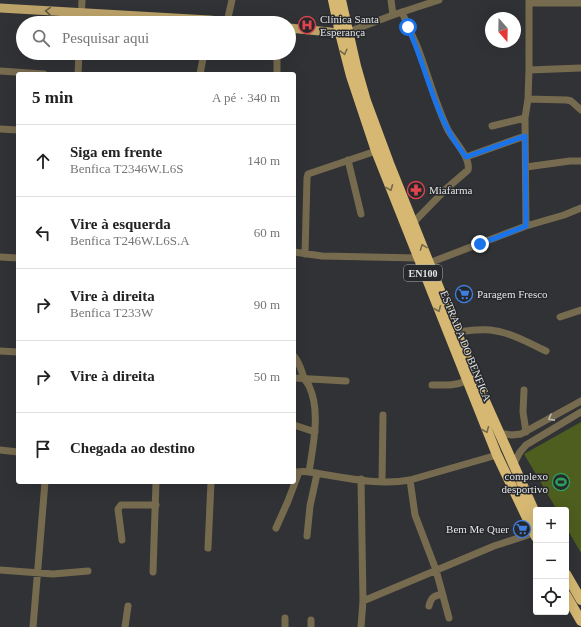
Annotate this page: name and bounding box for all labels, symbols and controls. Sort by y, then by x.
one-way arrow [45,6,51,15]
north arrow [485,12,521,48]
place label: Clínica Santa Esperança [320,13,379,38]
hospital icon: Clínica Santa Esperança [297,15,317,35]
search box [16,16,296,60]
route start [399,18,417,36]
icon: search [30,27,52,49]
text: Pesquisar aqui [62,30,149,46]
one-way arrow [340,49,348,55]
text: 5 min [32,88,73,107]
text: A pé · 340 m [212,90,280,105]
text: Siga em frente [70,144,162,160]
icon: ahead [32,150,54,172]
text: 140 m [247,153,280,168]
text: Benfica T2346W.L6S [70,161,183,176]
pharmacy icon: Miafarma [406,180,426,200]
place label: Miafarma [429,184,472,196]
one-way arrow [386,185,394,192]
text: Vire à esquerda [70,216,171,232]
icon: left [32,222,54,244]
text: 60 m [254,225,280,240]
text: Benfica T246W.L6S.A [70,233,190,248]
route end [471,235,489,253]
one-way arrow [419,244,427,251]
road number: EN100 [404,265,442,281]
supermarket icon: Paragem Fresco [454,284,474,304]
text: Vire à direita [70,288,155,304]
place label: Paragem Fresco [477,288,548,300]
street label: ESTRADA DO BENFICA [438,289,494,403]
icon: right [32,294,54,316]
text: 90 m [254,297,280,312]
text: Benfica T233W [70,305,153,320]
one-way arrow [433,305,441,313]
icon: right [32,366,54,388]
text: Vire à direita [70,368,155,384]
text: 50 m [254,369,280,384]
one-way arrow [548,413,555,420]
one-way arrow [482,426,490,433]
icon: arrive [32,438,54,460]
text: Chegada ao destino [70,440,195,456]
place label: complexo desportivo [502,470,548,495]
sports icon: complexo desportivo [551,472,571,492]
map controls [533,507,569,615]
button: + [533,507,569,543]
supermarket icon: Bem Me Quer [512,519,532,539]
place label: Bem Me Quer [446,523,509,535]
button: − [533,543,569,579]
button: locate [533,579,569,615]

